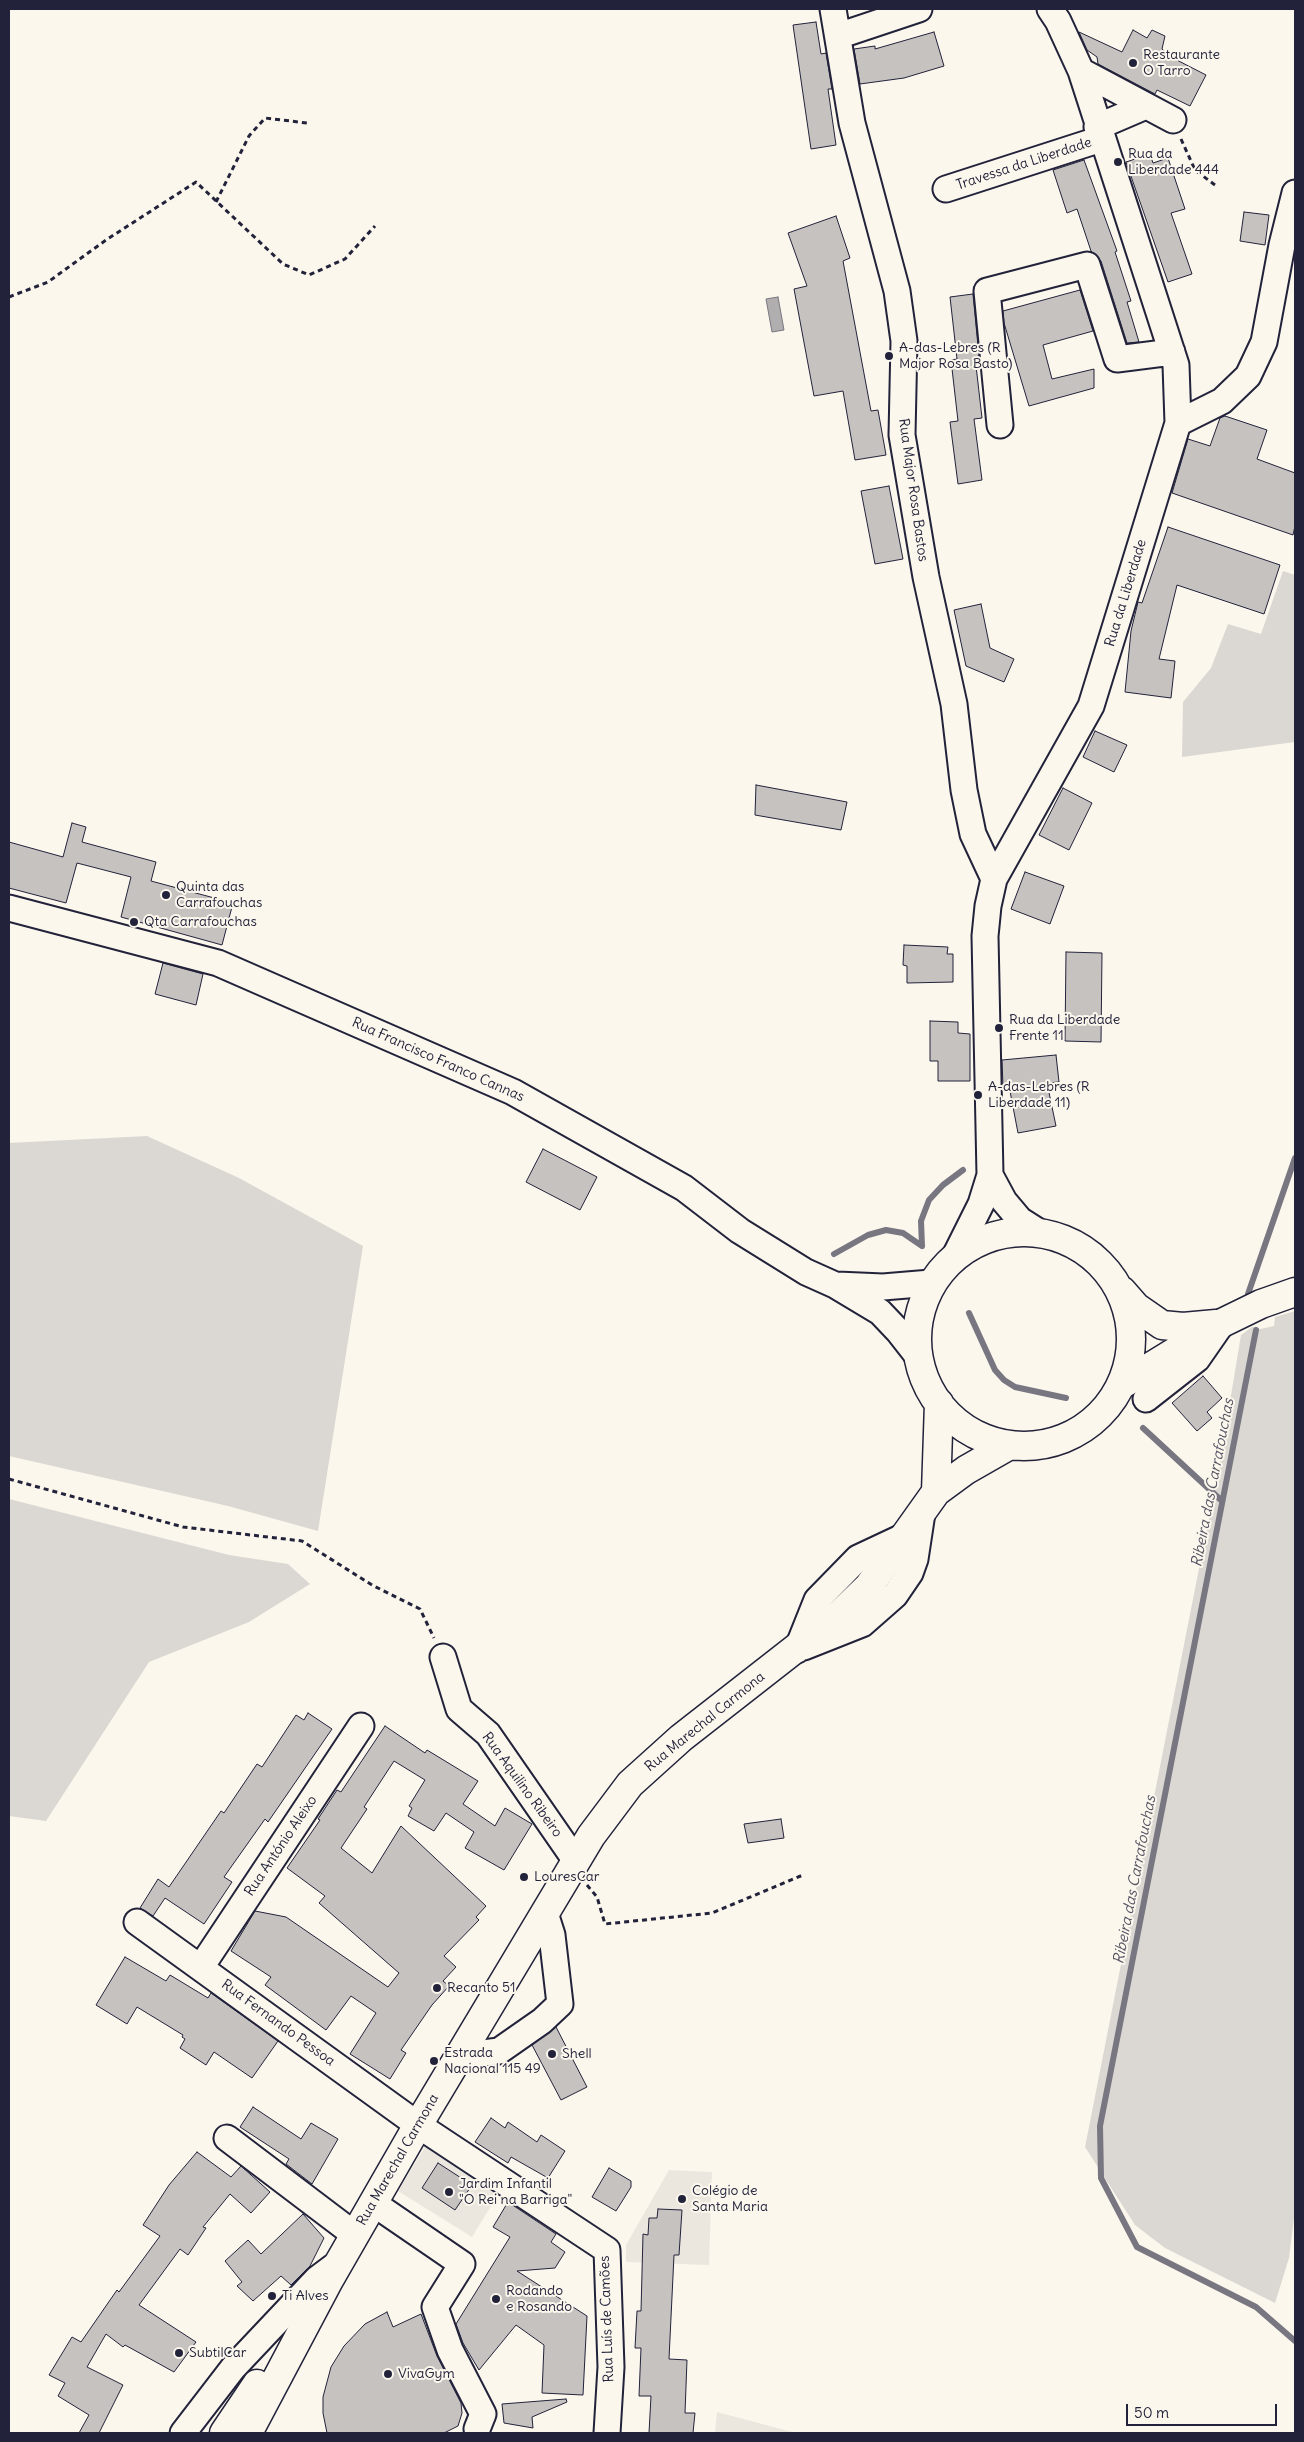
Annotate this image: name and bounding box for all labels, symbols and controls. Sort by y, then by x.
place label: Restaurante O Tarro [1143,47,1220,80]
marker: Restaurante O Tarro [1127,57,1139,69]
street label: Travessa da Liberdade [954,134,1094,194]
place label: Rua da Liberdade 444 [1128,146,1219,178]
marker: Rua da Liberdade 444 [1112,156,1124,168]
place label: A-das-Lebres (R Major Rosa Basto) [899,340,1012,372]
marker: A-das-Lebres (R Major Rosa Basto) [883,350,895,362]
street label: Rua Major Rosa Bastos [895,417,931,563]
street label: Rua da Liberdade [1102,537,1150,649]
place label: Quinta das Carrafouchas [176,879,262,912]
marker: Quinta das Carrafouchas [160,889,172,901]
place label: Qta Carrafouchas [144,914,257,930]
marker: Qta Carrafouchas [128,916,140,928]
place label: Rua da Liberdade Frente 11 [1009,1012,1120,1044]
street label: Rua Francisco Franco Cannas [349,1014,527,1106]
marker: Rua da Liberdade Frente 11 [993,1022,1005,1034]
place label: A-das-Lebres (R Liberdade 11) [988,1079,1090,1112]
marker: A-das-Lebres (R Liberdade 11) [972,1089,984,1101]
water label: Ribeira das Carrafouchas [1188,1397,1238,1569]
street label: Rua Marechal Carmona [642,1669,768,1775]
street label: Rua Aquilino Ribeiro [478,1729,566,1841]
street label: Rua António Aleixo [241,1793,321,1899]
water label: Ribeira das Carrafouchas [1110,1794,1160,1966]
place label: LouresCar [534,1869,600,1885]
marker: LouresCar [518,1871,530,1883]
street label: Rua Fernando Pessoa [218,1976,338,2070]
place label: Recanto 51 [447,1980,516,1996]
marker: Recanto 51 [431,1982,443,1994]
place label: Estrada Nacional 115 49 [444,2045,541,2078]
place label: Shell [562,2046,592,2062]
marker: Shell [546,2048,558,2060]
marker: Estrada Nacional 115 49 [428,2055,440,2067]
street label: Rua Marechal Carmona [353,2091,443,2229]
place label: Jardim Infantil "O Rei na Barriga" [459,2176,572,2208]
place label: Colégio de Santa Maria [692,2183,768,2216]
marker: Jardim Infantil "O Rei na Barriga" [443,2186,455,2198]
marker: Colégio de Santa Maria [676,2193,688,2205]
street label: Rua Luís de Camões [596,2255,618,2383]
place label: Rodando e Rosando [506,2283,572,2316]
place label: Ti Alves [282,2288,329,2304]
marker: Ti Alves [266,2290,278,2302]
marker: Rodando e Rosando [490,2293,502,2305]
place label: SubtilCar [189,2345,246,2361]
marker: SubtilCar [173,2347,185,2359]
place label: VivaGym [398,2366,455,2382]
marker: VivaGym [382,2368,394,2380]
scale bar [1129,2394,1280,2426]
text: 50 m [1134,2403,1169,2422]

